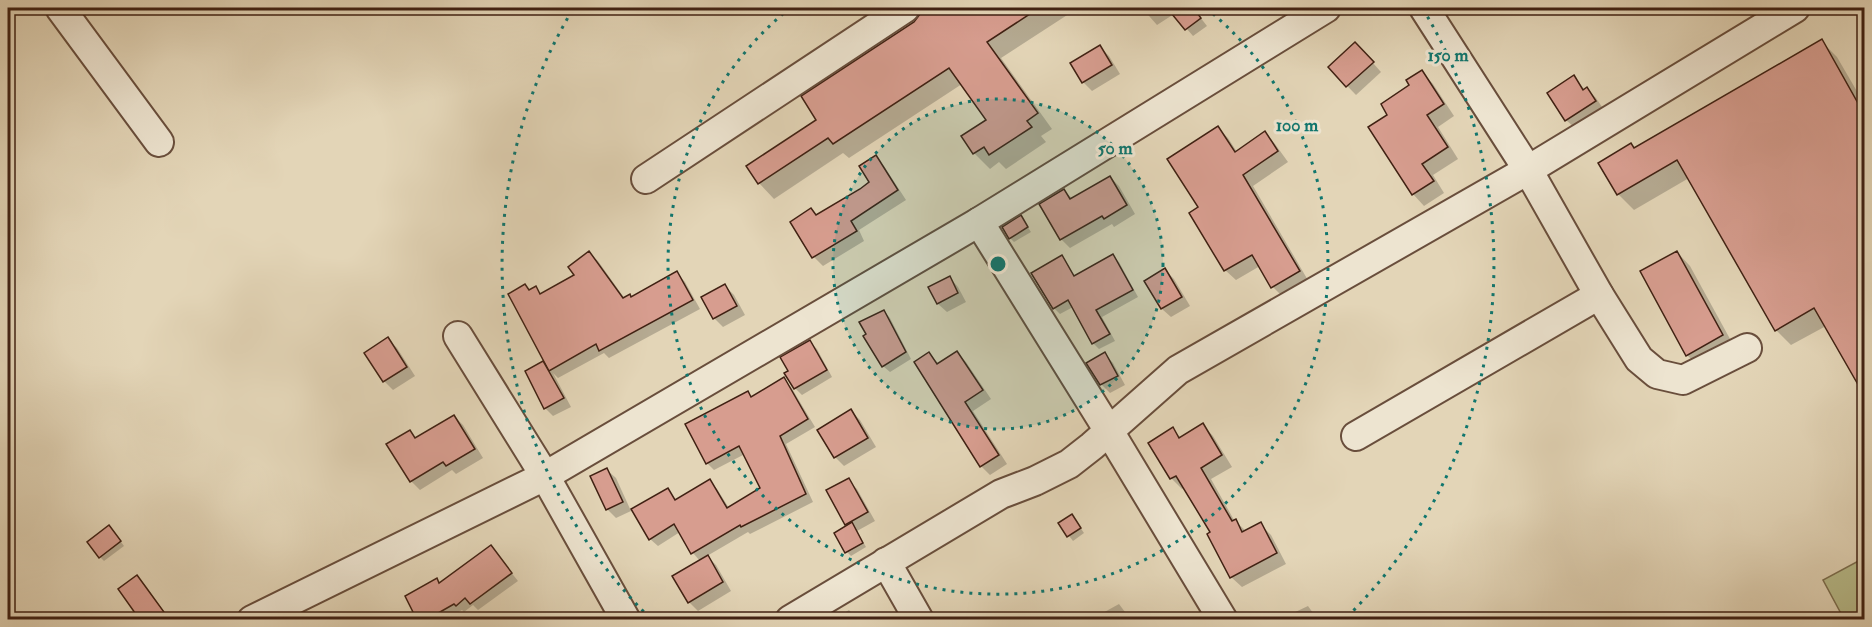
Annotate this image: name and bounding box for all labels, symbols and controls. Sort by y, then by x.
text: 150 m [1427,44,1470,67]
text: 100 m [1276,114,1319,137]
text: 50 m [1098,137,1133,160]
centre of rings [988,254,1008,274]

